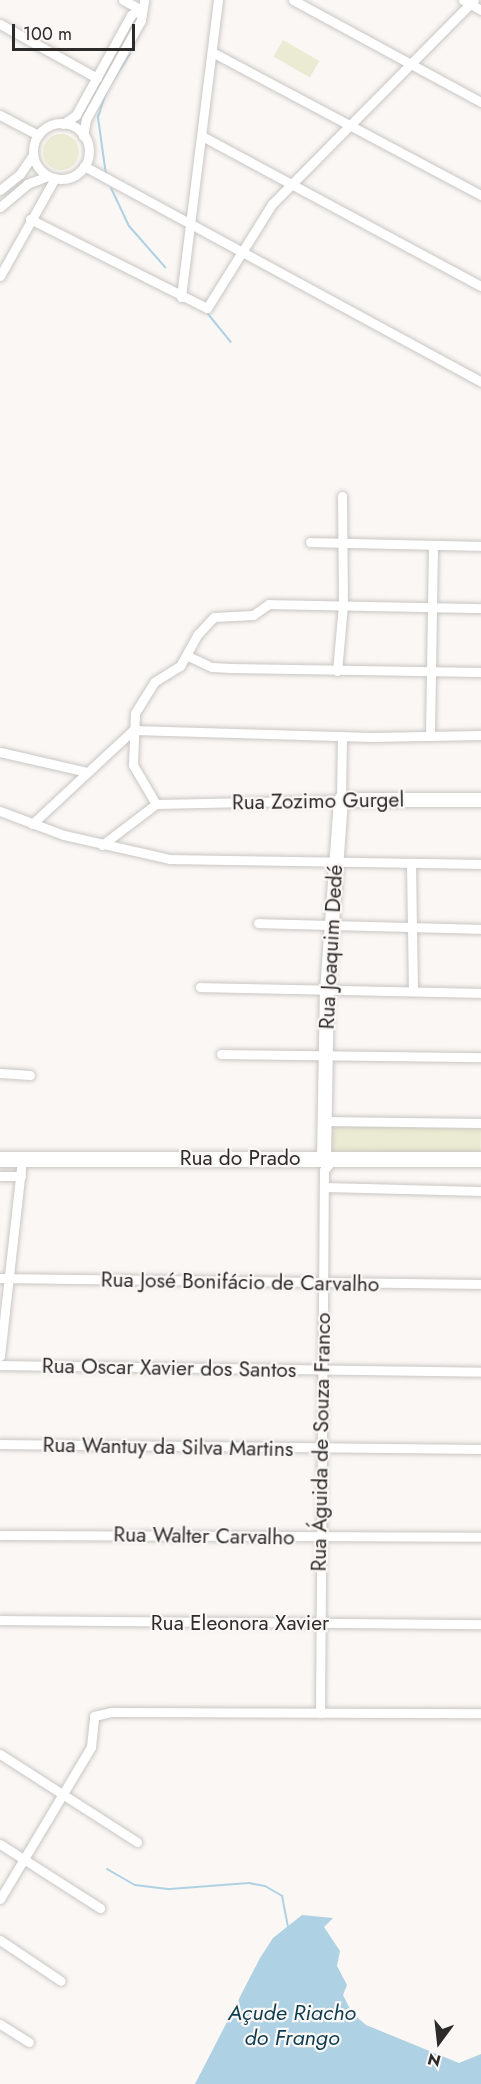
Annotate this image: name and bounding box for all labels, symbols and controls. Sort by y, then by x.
scale bar [15,12,138,50]
text: 100 m [23,21,72,47]
street label: Rua Zozimo Gurgel [232,787,404,815]
street label: Rua Joaquim Dedé [314,864,348,1030]
street label: Rua do Prado [180,1145,300,1171]
street label: Rua José Bonifácio de Carvalho [101,1267,379,1297]
street label: Rua Águida de Souza Franco [306,1312,336,1572]
street label: Rua Oscar Xavier dos Santos [42,1353,296,1383]
street label: Rua Wantuy da Silva Martins [42,1432,294,1462]
street label: Rua Walter Carvalho [113,1522,295,1550]
street label: Rua Eleonora Xavier [151,1610,329,1636]
water label: Açude Riacho do Frango [228,1999,356,2050]
north arrow [409,2012,469,2072]
text: N [425,2047,443,2073]

